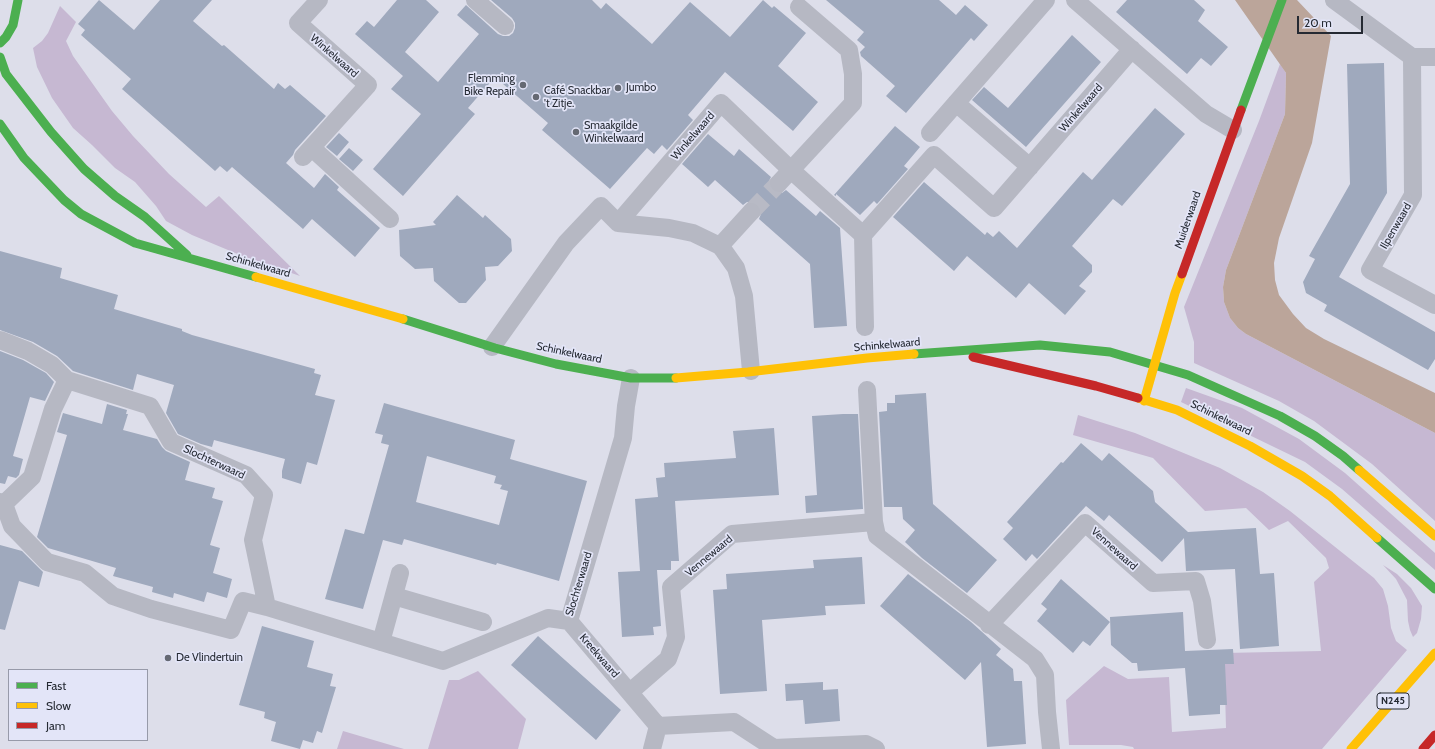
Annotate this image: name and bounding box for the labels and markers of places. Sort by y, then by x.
place label: Flemming Bike Repair [464,72,515,98]
marker: Flemming Bike Repair [518,80,528,90]
place label: Jumbo [626,81,656,95]
marker: Jumbo [613,83,623,93]
place label: Café Snackbar 't Zitje. [544,84,610,110]
marker: Café Snackbar 't Zitje. [531,92,541,102]
place label: Smaakgilde Winkelwaard [584,119,644,145]
marker: Smaakgilde Winkelwaard [571,127,581,137]
place label: De Vlindertuin [176,651,243,665]
marker: De Vlindertuin [163,653,173,663]

